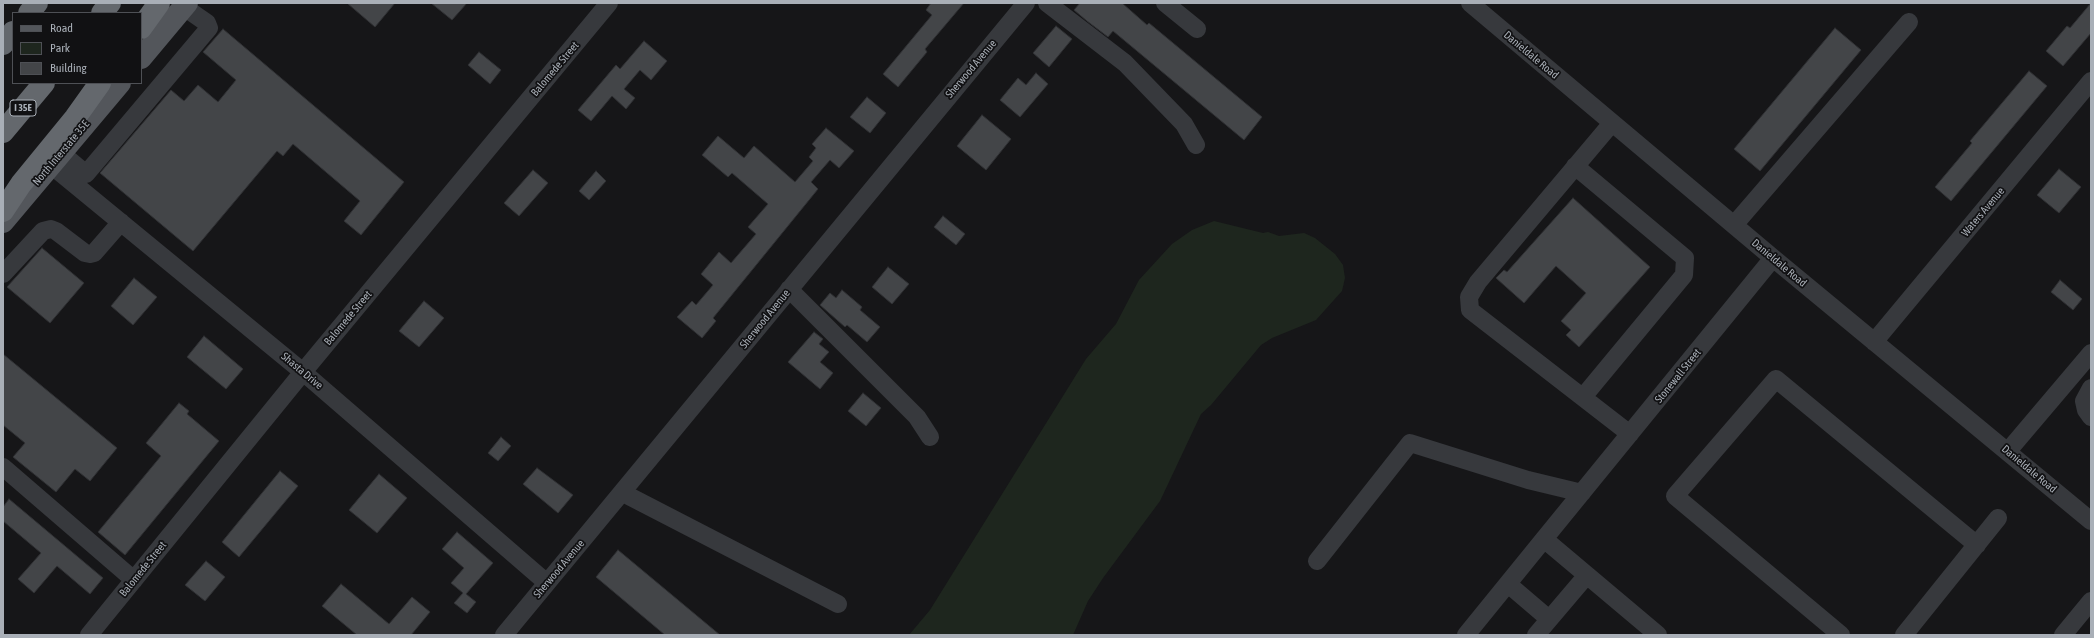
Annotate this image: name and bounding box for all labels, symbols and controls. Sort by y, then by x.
legend [12,12,142,84]
text: Road [50,21,73,35]
street label: Danieldale Road [1501,28,1561,82]
street label: Sherwood Avenue [943,37,999,101]
street label: Balomede Street [528,39,582,99]
text: Park [50,41,70,55]
text: Building [50,61,87,75]
road number: I 35E [10,100,36,116]
street label: North Interstate 35E [30,118,92,188]
street label: Waters Avenue [1959,185,2007,239]
street label: Danieldale Road [1749,236,1809,290]
street label: Sherwood Avenue [737,287,793,351]
street label: Balomede Street [321,288,375,348]
street label: Stonewall Street [1652,346,1704,406]
street label: Shasta Drive [279,350,325,392]
street label: Danieldale Road [1999,442,2059,496]
street label: Sherwood Avenue [531,537,587,601]
street label: Balomede Street [117,539,169,599]

